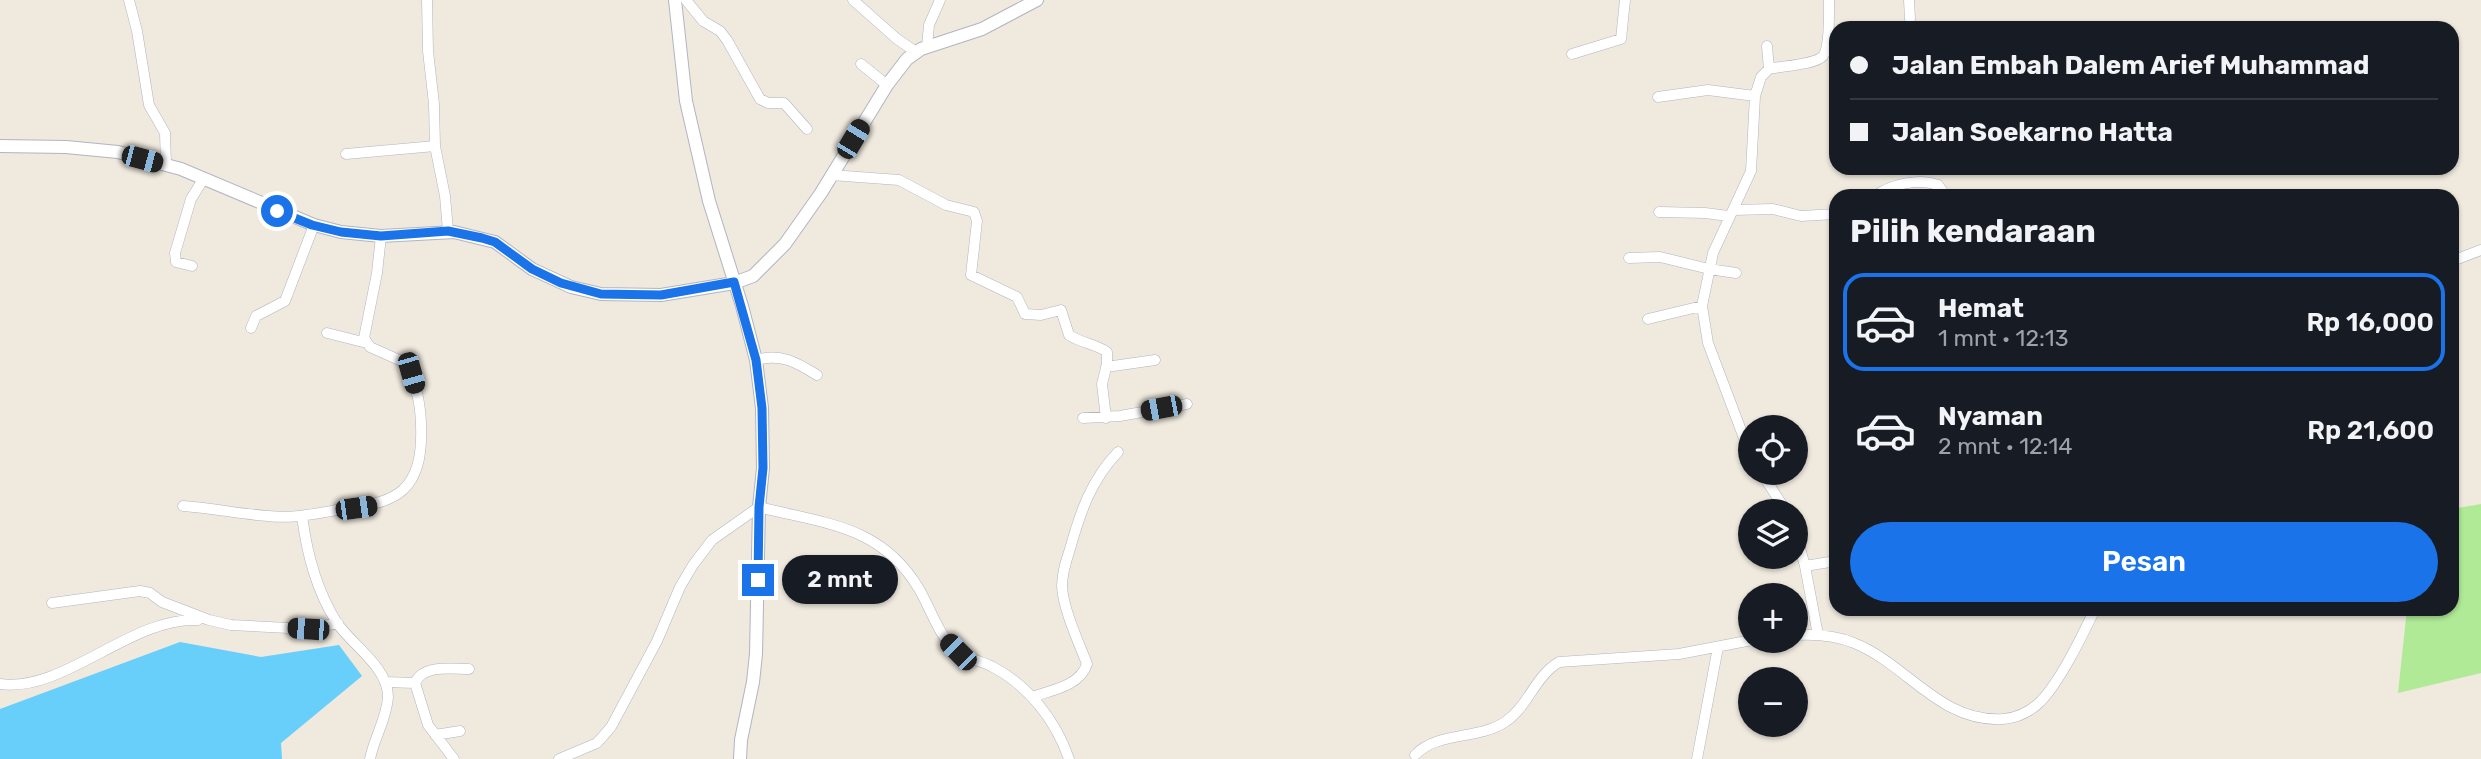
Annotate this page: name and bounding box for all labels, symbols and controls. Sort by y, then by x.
text: Jalan Embah Dalem Arief Muhammad [1892,50,2369,81]
car [834,116,873,162]
text: Jalan Soekarno Hatta [1892,117,2173,148]
car [119,143,166,175]
route start [261,195,293,227]
text: Pilih kendaraan [1850,212,2096,250]
icon: car [1854,291,1917,354]
text: Hemat [1938,293,2024,324]
text: Rp 16,000 [2306,307,2434,338]
text: 1 mnt · 12:13 [1938,324,2068,352]
car [396,350,427,396]
car [1139,394,1184,422]
icon: car [1854,399,1917,462]
text: Nyaman [1938,401,2043,432]
map controls [1738,415,1808,737]
button: locate [1738,415,1808,485]
text: Rp 21,600 [2307,415,2434,446]
text: 2 mnt · 12:14 [1938,432,2073,460]
car [334,495,379,521]
button: layers [1738,499,1808,569]
button: Pesan [1850,522,2438,602]
callout: 2 mnt [782,556,898,604]
route end [742,564,774,596]
text: 2 mnt [807,565,873,593]
button: + [1738,583,1808,653]
car [287,617,330,641]
car [936,630,981,674]
button: − [1738,667,1808,737]

